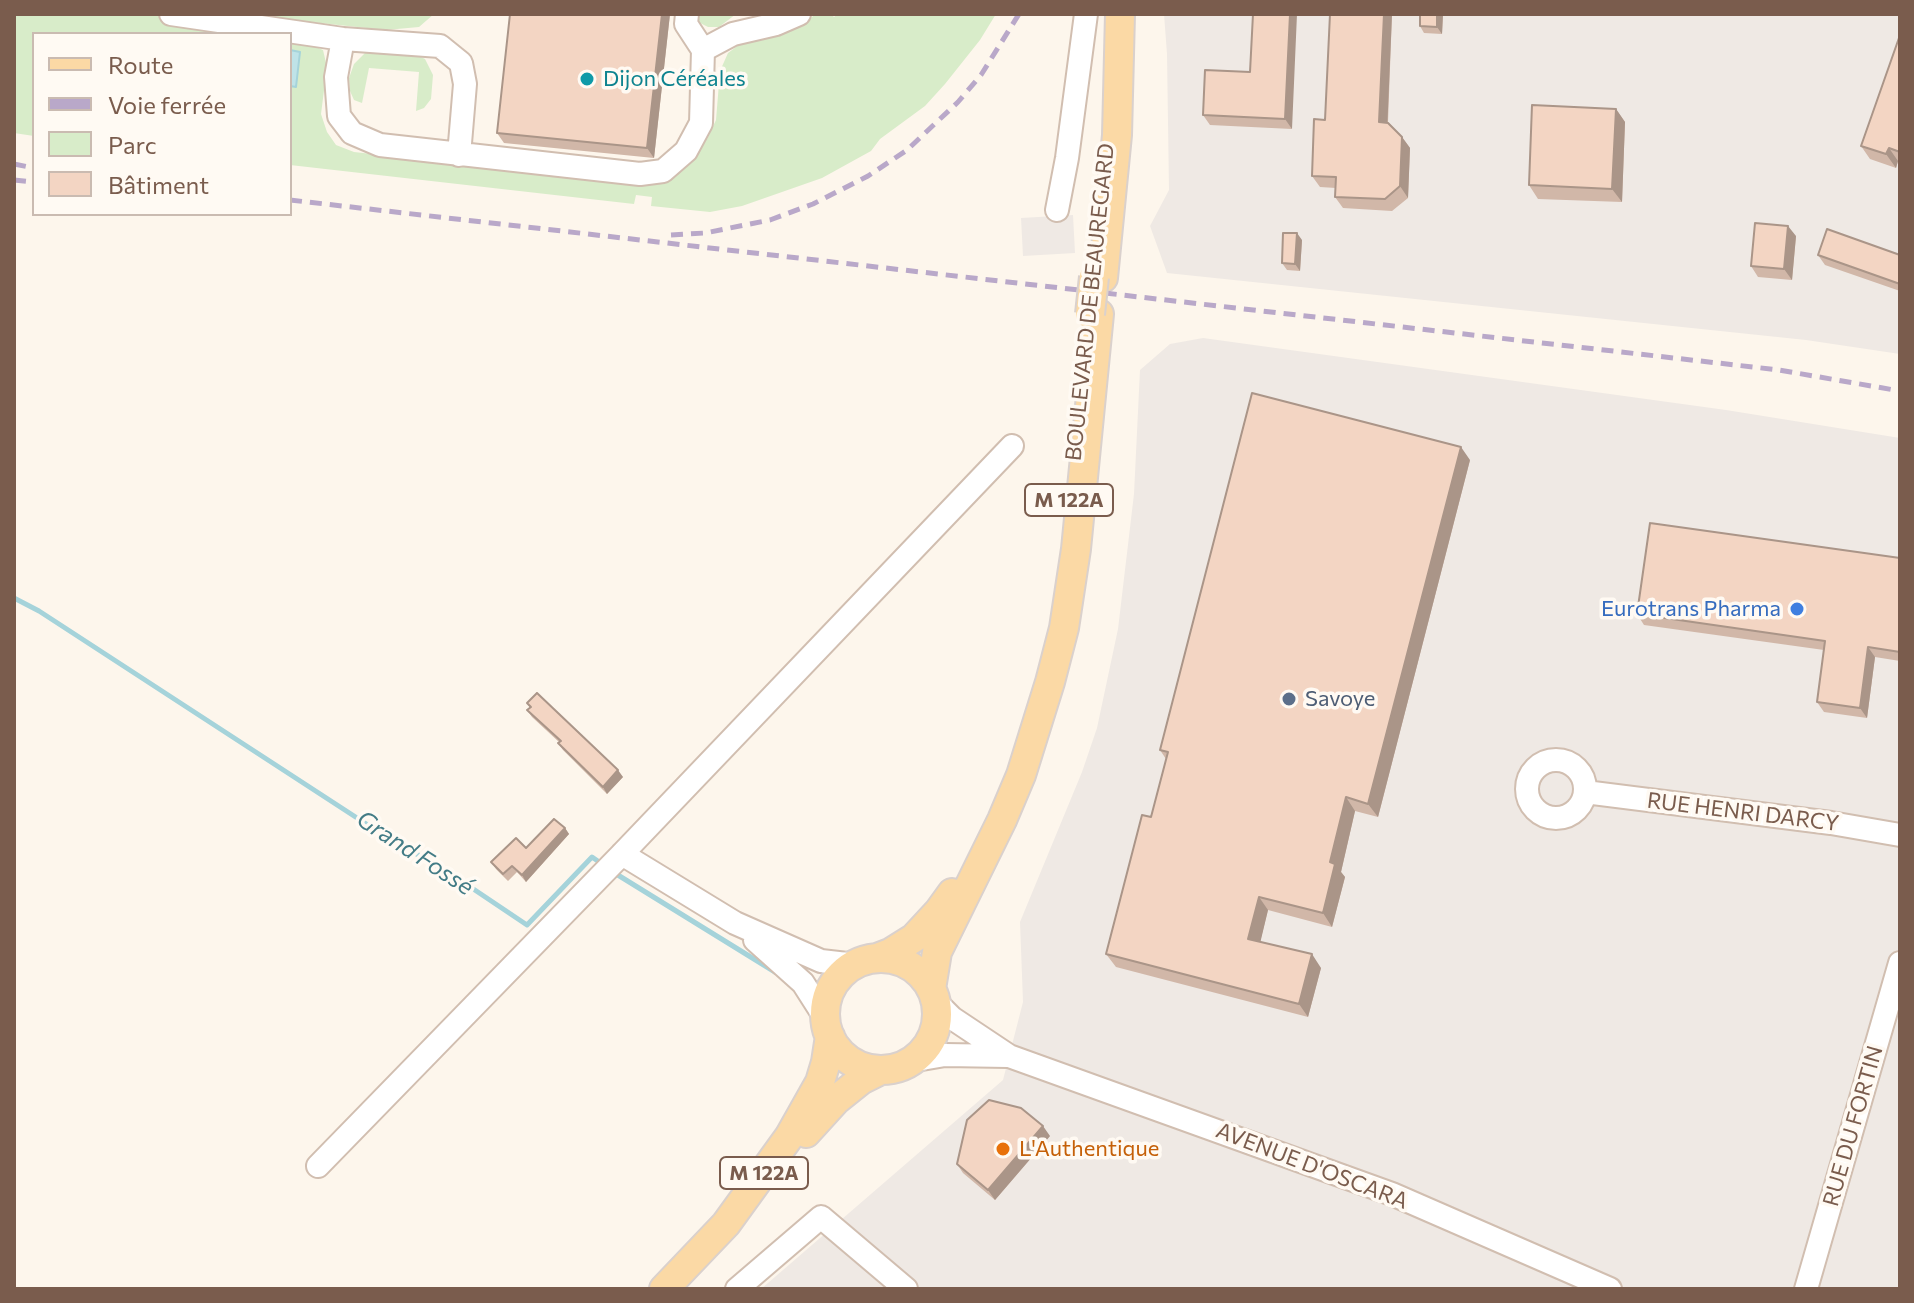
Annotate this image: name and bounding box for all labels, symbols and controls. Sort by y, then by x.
legend [32,32,292,216]
text: Route [108,50,173,79]
place label: Dijon Céréales [603,66,746,92]
marker: Dijon Céréales [578,70,596,88]
text: Voie ferrée [108,90,226,119]
text: Parc [108,130,157,159]
street label: BOULEVARD DE BEAUREGARD [1060,142,1120,462]
text: Bâtiment [108,170,209,199]
road number: M 122A [1025,484,1113,516]
place label: Eurotrans Pharma [1601,596,1781,622]
marker: Eurotrans Pharma [1788,600,1806,618]
place label: Savoye [1305,686,1375,712]
marker: Savoye [1280,690,1298,708]
street label: RUE HENRI DARCY [1645,787,1841,837]
water label: Grand Fossé [351,805,479,901]
street label: RUE DU FORTIN [1817,1043,1889,1209]
street label: AVENUE D'OSCARA [1212,1117,1412,1215]
place label: L'Authentique [1019,1136,1159,1162]
marker: L'Authentique [994,1140,1012,1158]
road number: M 122A [720,1157,808,1189]

